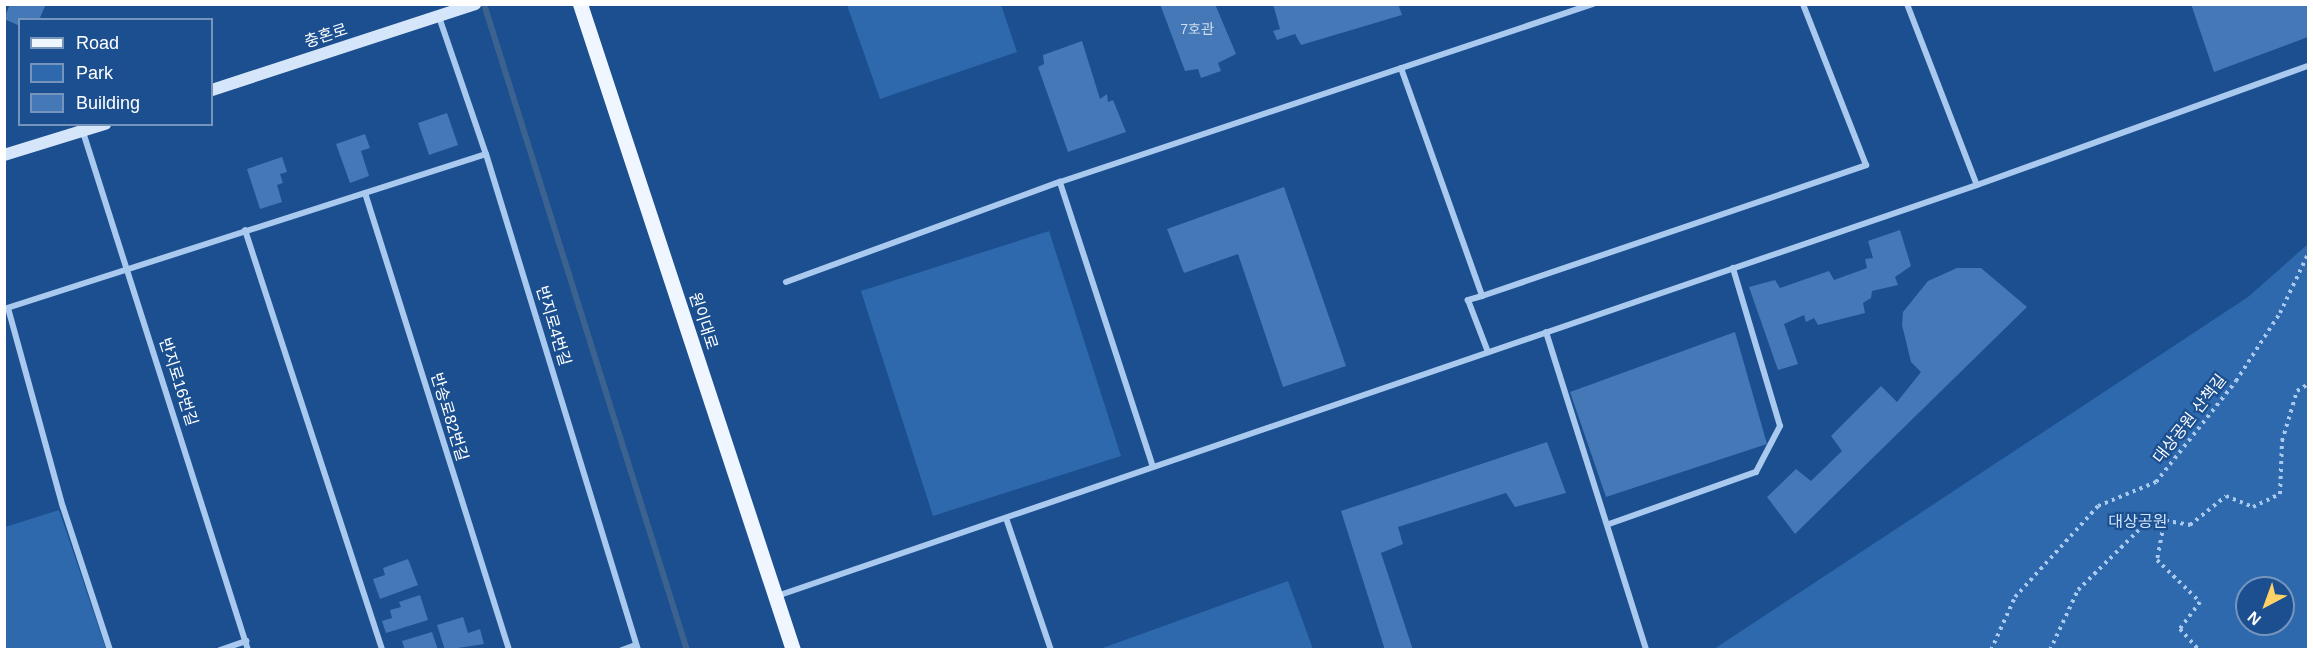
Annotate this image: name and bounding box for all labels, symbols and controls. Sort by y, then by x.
legend [18,18,213,126]
street label: 충혼로 [302,20,350,52]
house number: 7호관 [1180,21,1214,37]
text: Road [76,33,119,53]
text: Park [76,63,113,83]
text: Building [76,93,140,113]
street label: 반지로4번길 [532,284,574,368]
street label: 원이대로 [685,290,721,352]
street label: 반지로16번길 [155,336,201,428]
street label: 반송로82번길 [426,370,472,464]
street label: 대상공원 산책길 [2149,371,2231,467]
park label: 대상공원 [2109,512,2167,532]
north arrow [2235,576,2295,636]
text: N [2244,608,2264,629]

